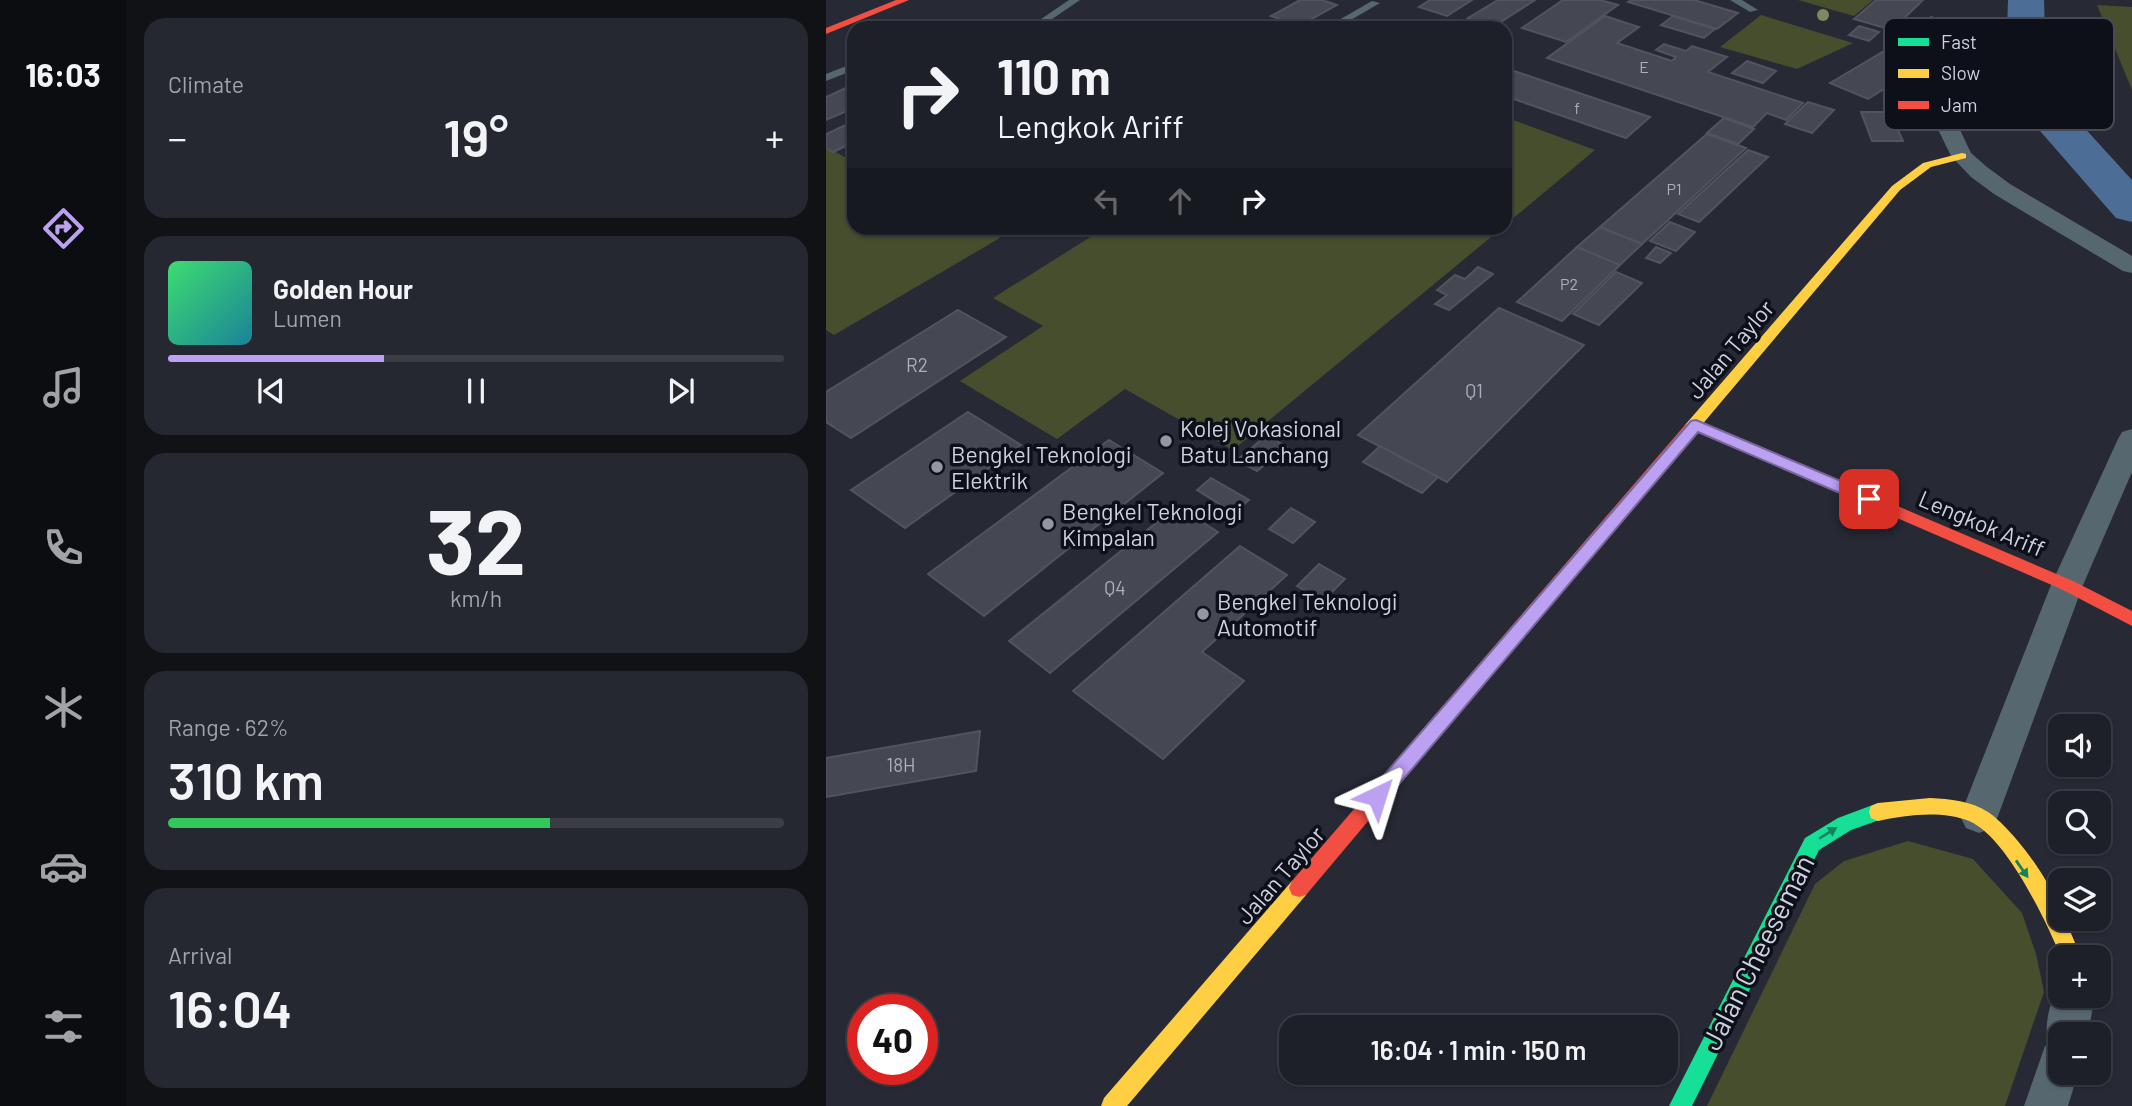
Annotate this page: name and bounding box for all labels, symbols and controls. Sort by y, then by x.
legend [1884,18,2114,130]
text: Fast [1941,30,1977,53]
text: 110 m [997,46,1111,105]
icon: right [882,49,973,140]
text: 16:03 [25,55,101,93]
house number: E [1639,57,1649,76]
text: Slow [1941,61,1980,84]
text: Climate [168,70,244,98]
text: Jam [1941,93,1977,116]
house number: f [1574,98,1580,117]
text: 19° [443,105,509,167]
text: Lengkok Ariff [997,106,1184,144]
text: − [168,114,187,160]
text: + [765,114,784,160]
house number: P1 [1666,179,1682,198]
icon: left [1088,182,1126,220]
icon: ahead [1161,182,1199,220]
icon: right [1234,182,1272,220]
icon: directions [39,204,88,253]
text: Golden Hour [273,273,413,304]
house number: P2 [1560,274,1578,293]
street label: Jalan Taylor [1681,293,1780,404]
text: Lumen [273,304,342,332]
house number: R2 [906,353,928,376]
icon: music [39,363,88,412]
icon: previous [252,372,290,410]
icon: pause [457,372,495,410]
icon: next [662,372,700,410]
house number: Q1 [1465,379,1483,402]
place label: Kolej Vokasional Batu Lanchang [1180,414,1341,468]
marker: Kolej Vokasional Batu Lanchang [1158,433,1174,449]
place label: Bengkel Teknologi Elektrik [951,440,1132,494]
marker: Bengkel Teknologi Elektrik [929,459,945,475]
pin [1839,469,1899,529]
icon: arrive [1850,480,1888,518]
text: 32 [426,484,526,593]
street label: Lengkok Ariff [1915,484,2049,562]
place label: Bengkel Teknologi Kimpalan [1062,497,1243,551]
marker: Bengkel Teknologi Kimpalan [1040,516,1056,532]
icon: phone [39,523,88,572]
house number: Q4 [1104,576,1126,599]
text: km/h [450,584,502,612]
place label: Bengkel Teknologi Automotif [1217,587,1398,641]
marker: Bengkel Teknologi Automotif [1195,606,1211,622]
icon: climate [39,683,88,732]
text: Range · 62% [168,713,289,741]
map controls [2048,714,2111,1085]
button: sound [2048,714,2111,777]
text: 310 km [168,748,324,810]
house number: 18H [887,753,915,776]
position arrow [1340,759,1414,833]
button: search [2048,791,2111,854]
street label: Jalan Taylor [1230,820,1330,930]
one-way arrow [1818,826,1838,839]
icon: car [39,842,88,891]
street label: Jalan Cheeseman [1693,849,1821,1055]
one-way arrow [2015,860,2029,878]
button: layers [2048,868,2111,931]
text: Arrival [168,941,232,969]
button: + [2048,945,2111,1008]
text: 16:04 [168,976,292,1038]
speed limit sign: 40 [847,994,938,1085]
icon: filters [39,1002,88,1051]
button: − [2048,1022,2111,1085]
text: 16:04 · 1 min · 150 m [1371,1034,1586,1065]

